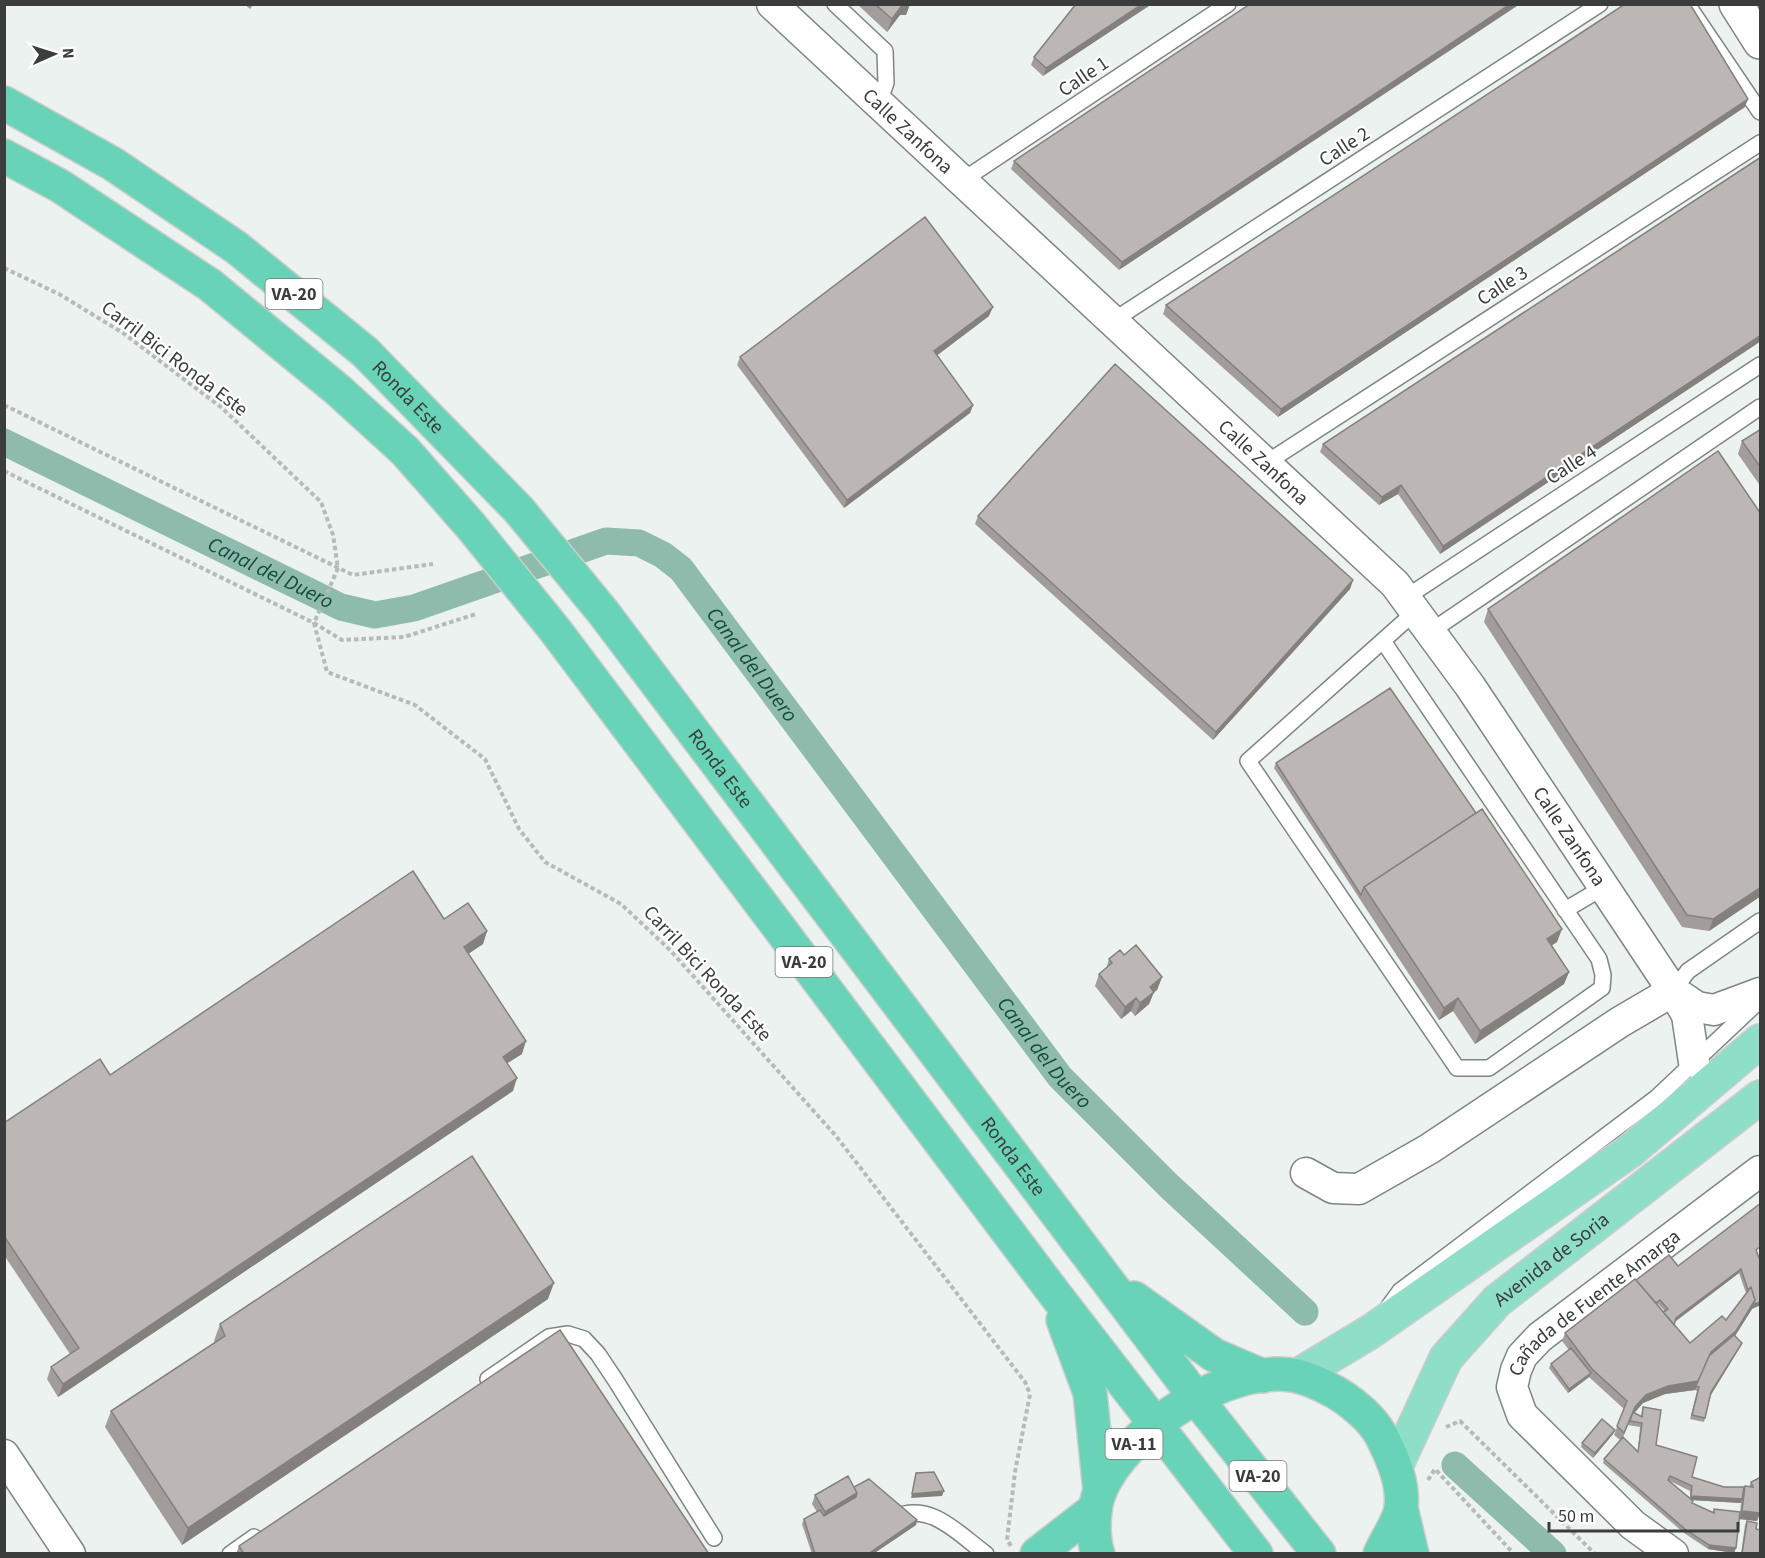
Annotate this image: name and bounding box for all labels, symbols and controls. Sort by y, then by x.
north arrow [24,24,84,84]
text: N [57,47,79,59]
street label: Calle 1 [1053,50,1114,104]
street label: Calle Zanfona [856,82,959,181]
street label: Calle 2 [1314,120,1376,174]
street label: Calle 3 [1472,259,1533,313]
road number: VA-20 [266,279,322,309]
street label: Carril Bici Ronda Este [95,294,254,423]
street label: Ronda Este [365,354,450,441]
street label: Calle Zanfona [1212,413,1315,512]
street label: Calle 4 [1541,438,1603,492]
water label: Canal del Duero [203,529,339,616]
water label: Canal del Duero [699,601,805,728]
street label: Ronda Este [681,723,759,814]
street label: Calle Zanfona [1526,781,1612,892]
street label: Carril Bici Ronda Este [637,899,778,1048]
road number: VA-20 [776,947,832,977]
water label: Canal del Duero [990,990,1099,1116]
street label: Ronda Este [974,1111,1052,1202]
street label: Avenida de Soria [1488,1206,1615,1314]
street label: Cañada de Fuente Amarga [1502,1223,1686,1381]
road number: VA-11 [1106,1429,1162,1459]
road number: VA-20 [1230,1461,1286,1491]
scale bar [1549,1495,1738,1533]
text: 50 m [1558,1504,1594,1529]

